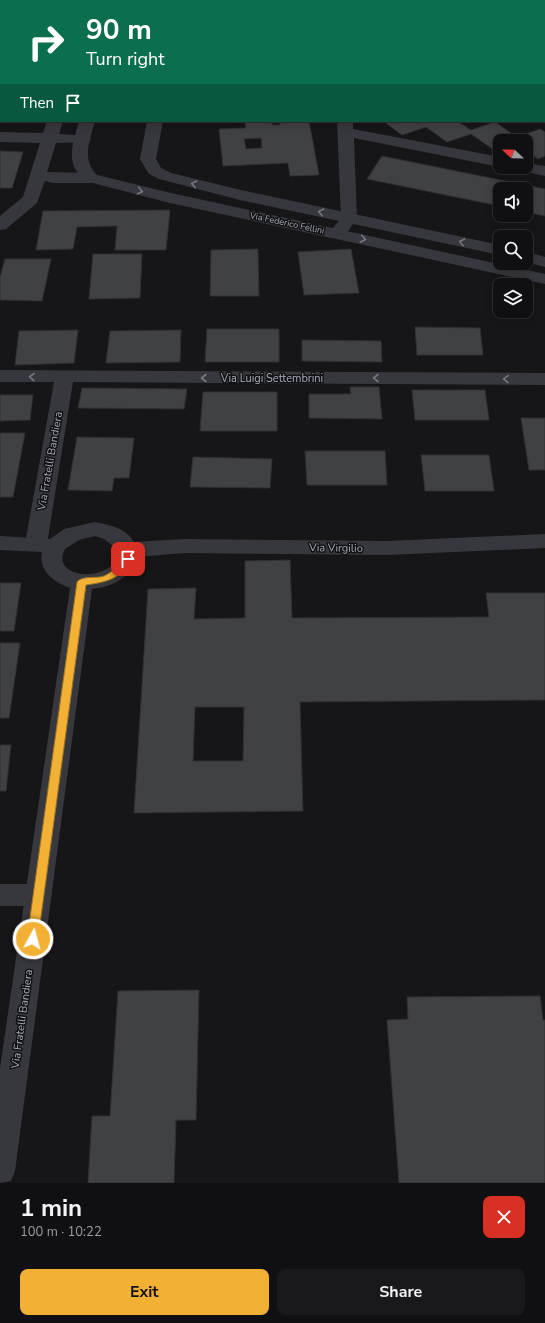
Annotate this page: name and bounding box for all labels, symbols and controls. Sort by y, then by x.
text: 90 m [86,11,152,49]
icon: right [20,16,72,68]
text: Turn right [86,47,165,71]
icon: arrive [62,92,84,114]
text: Then [20,93,54,113]
north arrow [493,134,533,174]
map controls [493,134,533,318]
one-way arrow [191,181,197,189]
button: sound [493,182,533,222]
one-way arrow [137,186,143,194]
street label: Via Federico Fellini [248,209,325,237]
one-way arrow [318,209,324,217]
button: search [493,230,533,270]
one-way arrow [360,234,366,242]
one-way arrow [459,239,465,247]
button: layers [493,278,533,318]
street label: Via Luigi Settembrini [220,371,323,386]
one-way arrow [29,373,35,381]
one-way arrow [201,374,207,382]
one-way arrow [373,374,379,382]
one-way arrow [503,374,509,383]
street label: Via Fratelli Bandiera [34,410,66,513]
street label: Via Virgilio [308,540,363,556]
pin [111,542,145,576]
icon: arrive [117,548,139,570]
position arrow [12,918,54,960]
street label: Via Fratelli Bandiera [7,968,36,1071]
text: 1 min [20,1192,82,1224]
button: close [483,1196,525,1238]
text: 100 m · 10:22 [20,1223,102,1241]
button: Exit [20,1269,269,1315]
button: Share [277,1269,525,1315]

